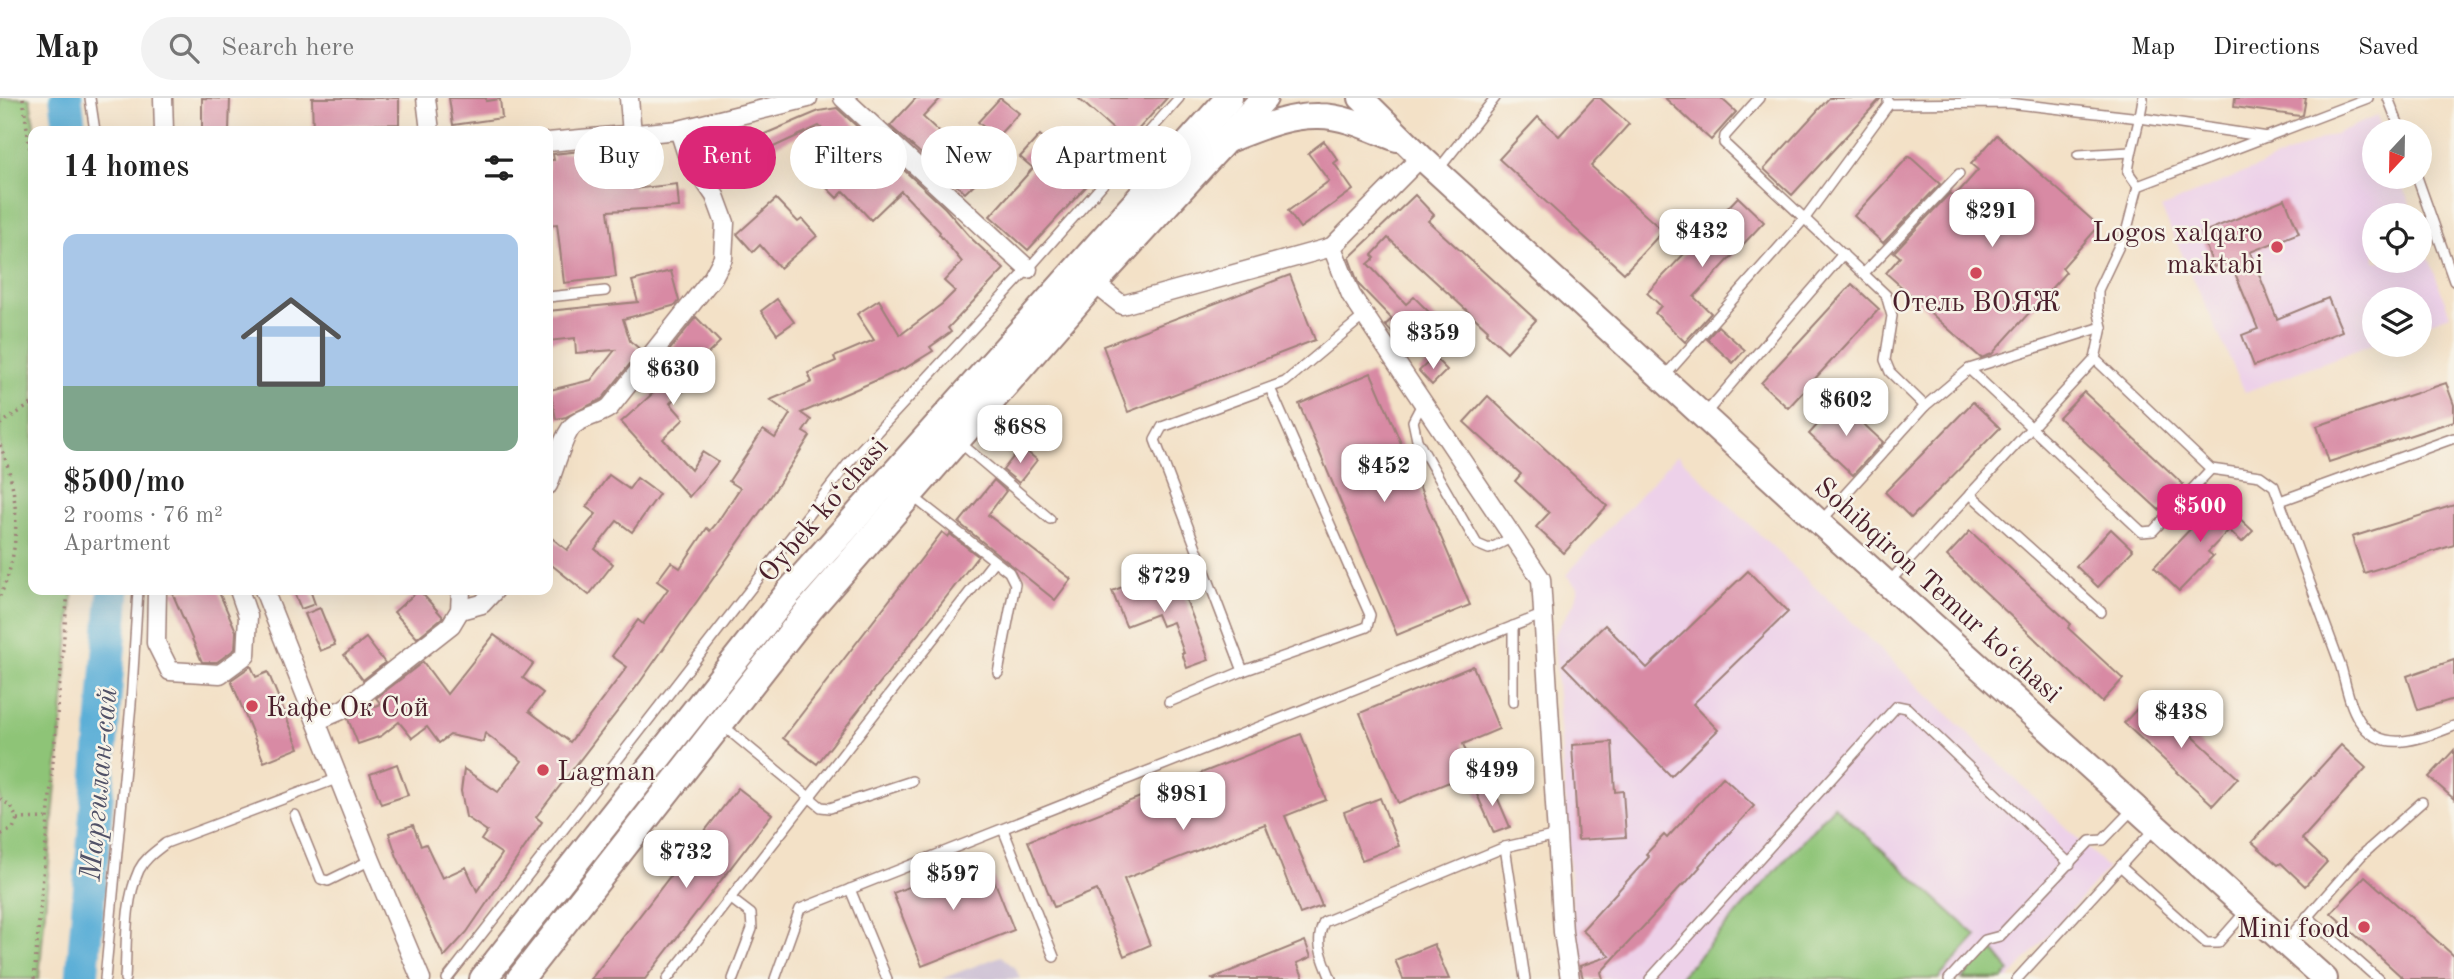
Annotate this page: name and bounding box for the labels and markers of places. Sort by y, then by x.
pin: $291 [1951,190,2033,249]
pin: $432 [1661,209,1743,269]
place label: Logos xalqaro maktabi [2092,220,2263,280]
marker: Logos xalqaro maktabi [2269,239,2285,255]
marker: Отель ВОЯЖ [1968,265,1984,281]
place label: Отель ВОЯЖ [1892,290,2060,318]
pin: $359 [1392,312,1474,371]
pin: $630 [632,348,714,407]
pin: $602 [1805,378,1887,438]
pin: $688 [979,406,1061,465]
pin: $452 [1343,444,1425,504]
pin: $500 [2159,484,2241,544]
pin: $729 [1123,554,1205,614]
pin: $438 [2140,690,2222,750]
place label: Кафе Ок Сой [266,695,429,723]
marker: Кафе Ок Сой [244,698,260,714]
pin: $499 [1451,748,1533,808]
place label: Lagman [557,759,656,787]
marker: Lagman [535,762,551,778]
pin: $981 [1142,772,1224,832]
pin: $732 [645,830,727,890]
pin: $597 [912,852,994,912]
place label: Mini food [2237,916,2350,944]
marker: Mini food [2356,919,2372,935]

